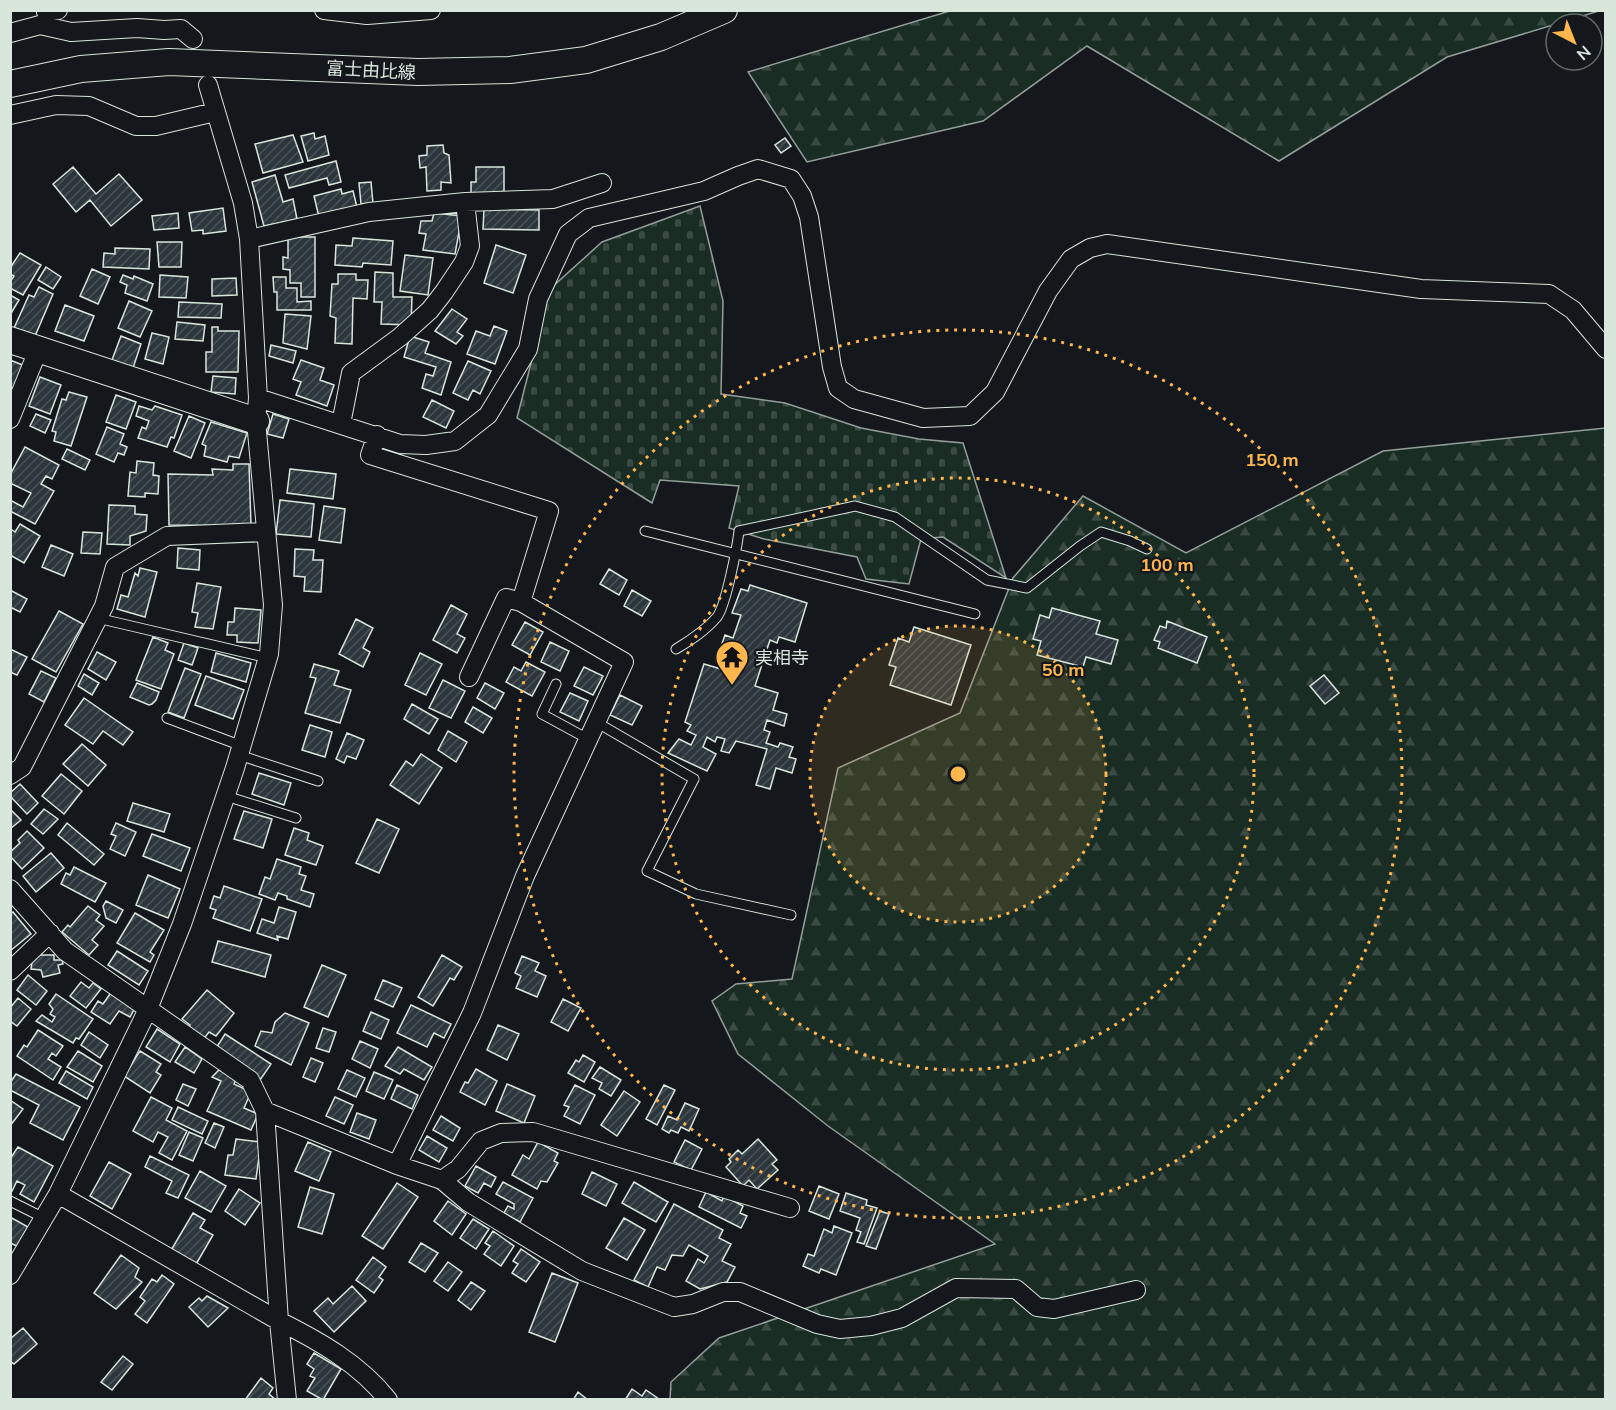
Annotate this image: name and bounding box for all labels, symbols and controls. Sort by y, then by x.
north arrow [1544,12,1604,72]
text: N [1573,42,1595,65]
street label: 富士由比線 [325,56,417,84]
text: 150 m [1245,448,1299,471]
text: 100 m [1140,553,1194,576]
temple icon: 実相寺 [714,639,750,686]
place label: 実相寺 [755,646,809,669]
text: 50 m [1042,658,1084,681]
centre of rings [948,764,968,784]

